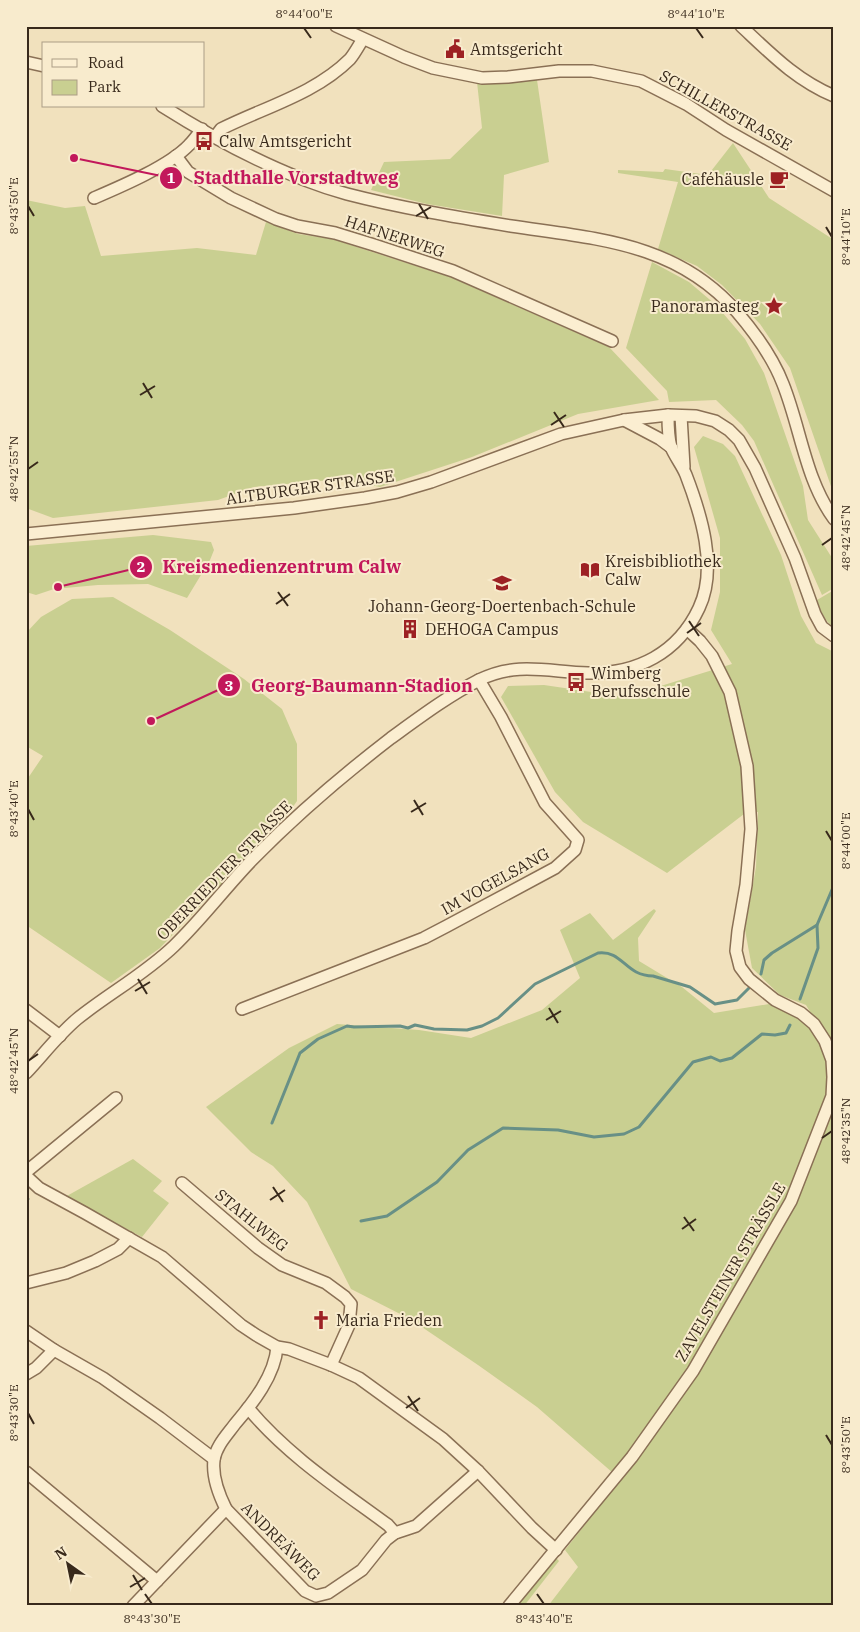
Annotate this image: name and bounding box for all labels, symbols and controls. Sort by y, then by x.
text: 8°44'00"E [275,6,333,21]
text: 8°44'10"E [667,6,725,21]
public building icon: Amtsgericht [444,38,466,60]
place label: Amtsgericht [470,39,563,59]
legend [42,42,205,108]
text: Road [88,53,124,72]
street label: SCHILLERSTRASSE [656,65,796,155]
text: Park [88,77,121,96]
bus stop icon: Calw Amtsgericht [193,130,215,152]
place label: Calw Amtsgericht [219,131,352,151]
callout: Stadthalle Vorstadtweg [158,162,408,195]
text: Stadthalle Vorstadtweg [194,166,399,189]
text: 1 [166,168,176,187]
cafe icon: Caféhäusle [768,168,790,190]
place label: Caféhäusle [681,169,764,189]
text: 8°43'50"E [6,177,21,235]
text: 8°44'10"E [838,208,853,266]
street label: HAFNERWEG [342,210,448,262]
place icon: Panoramasteg [763,295,785,317]
place label: Panoramasteg [651,296,759,316]
text: 48°42'55"N [6,436,21,502]
street label: ALTBURGER STRASSE [225,465,395,509]
text: 48°42'45"N [838,505,853,571]
callout: Kreismedienzentrum Calw [128,550,412,583]
place label: Kreisbibliothek Calw [605,551,722,589]
text: Kreismedienzentrum Calw [163,555,402,578]
text: 2 [136,557,146,576]
library icon: Kreisbibliothek Calw [579,559,601,581]
school or university icon: Johann-Georg-Doertenbach-Schule [491,572,513,594]
place label: Johann-Georg-Doertenbach-Schule [368,596,636,616]
building icon: DEHOGA Campus [399,618,421,640]
place label: DEHOGA Campus [425,619,559,639]
place label: Wimberg Berufsschule [591,663,690,701]
callout: Georg-Baumann-Stadion [216,669,483,702]
bus stop icon: Wimberg Berufsschule [565,671,587,693]
text: Georg-Baumann-Stadion [251,674,473,697]
text: 3 [224,676,234,695]
text: 8°43'40"E [6,780,21,838]
street label: OBERRIEDTER STRASSE [152,796,296,944]
text: 8°44'00"E [838,812,853,870]
street label: IM VOGELSANG [437,843,553,919]
text: 48°42'45"N [6,1028,21,1094]
text: 48°42'35"N [838,1098,853,1164]
street label: ZAVELSTEINER STRÄSSLE [670,1179,790,1365]
street label: STAHLWEG [211,1184,293,1256]
church icon: Maria Frieden [310,1309,332,1331]
place label: Maria Frieden [336,1310,442,1330]
text: 8°43'30"E [6,1384,21,1442]
text: 8°43'50"E [838,1416,853,1474]
street label: ANDREÄWEG [237,1497,325,1585]
north arrow [42,1540,92,1590]
text: N [51,1543,70,1564]
text: 8°43'30"E [123,1611,181,1626]
text: 8°43'40"E [515,1611,573,1626]

